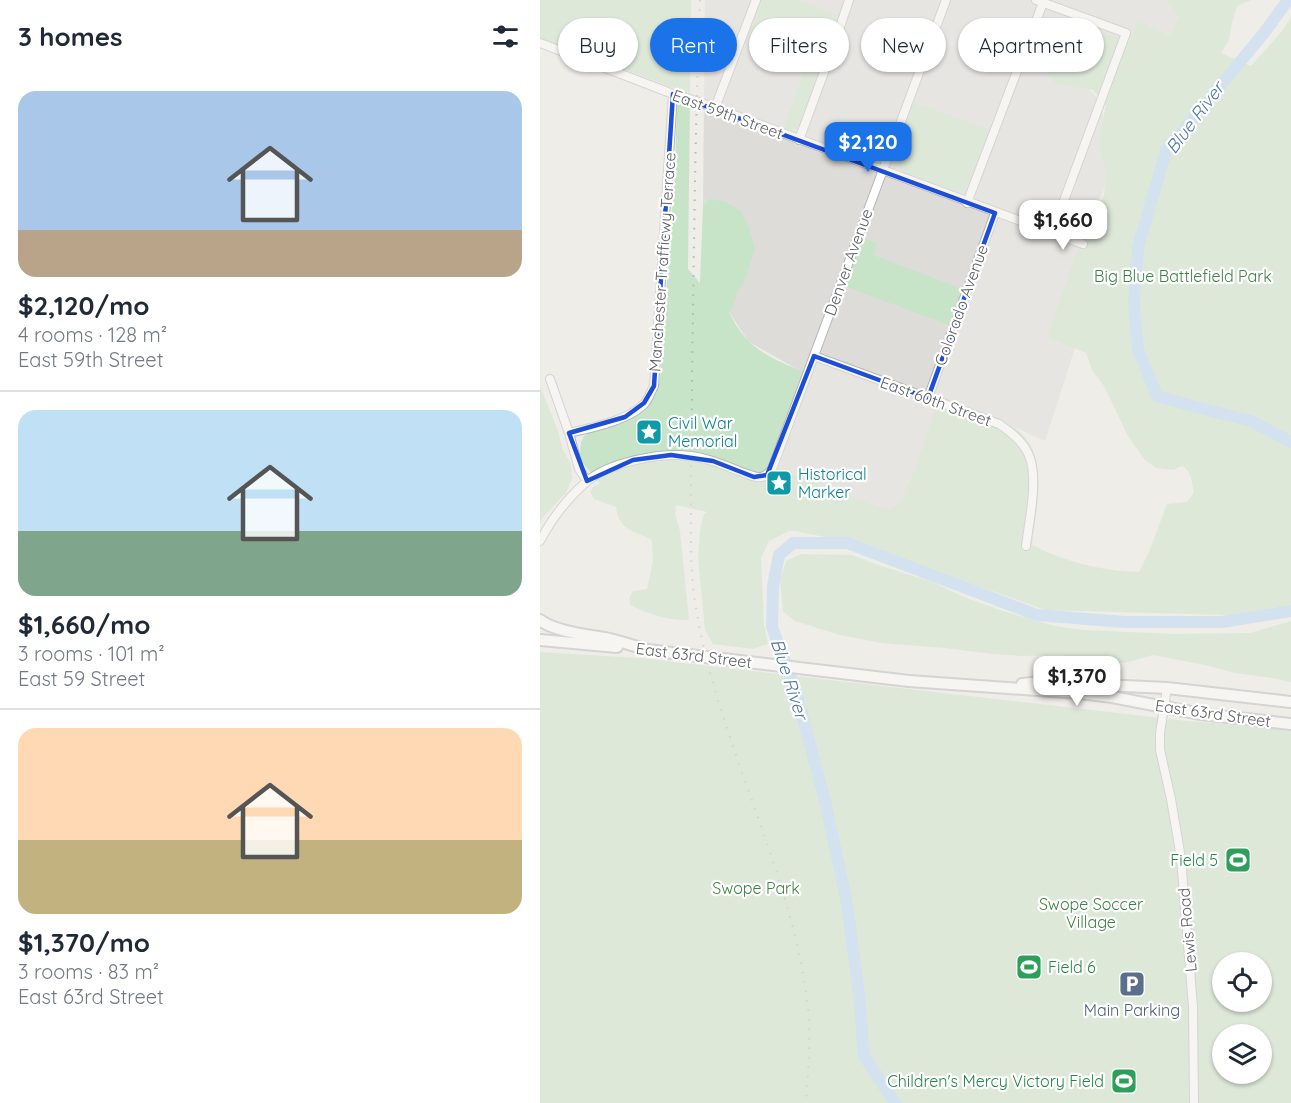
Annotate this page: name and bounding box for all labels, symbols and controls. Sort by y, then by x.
chip: Buy [558,18,638,72]
chip: Rent [650,18,737,72]
chip: Filters [749,18,849,72]
chip: New [861,18,946,72]
chip: Apartment [958,18,1104,72]
text: 3 homes [18,20,123,53]
icon: filters [489,20,522,53]
water label: Blue River [1160,76,1230,158]
street label: East 59th Street [670,85,786,143]
pin: $2,120 [819,122,917,173]
text: $2,120 [839,129,897,154]
icon: home [216,130,324,238]
street label: Manchester Trafficwy Terrace [644,152,680,372]
pin: $1,660 [1014,200,1112,251]
street label: Denver Avenue [819,206,877,318]
text: $1,660 [1033,207,1093,232]
street label: Colorado Avenue [930,242,992,368]
park label: Big Blue Battlefield Park [1094,266,1272,286]
text: $2,120/mo [18,289,149,322]
text: 4 rooms · 128 m² [18,322,167,347]
text: East 59th Street [18,347,163,372]
street label: East 60th Street [878,372,994,430]
place label: Civil War Memorial [668,413,738,451]
place icon: Civil War Memorial [634,417,664,447]
icon: home [216,449,324,557]
place label: Historical Marker [798,464,867,502]
place icon: Historical Marker [764,468,794,498]
text: $1,660/mo [18,608,150,641]
water label: Blue River [766,636,814,724]
street label: East 63rd Street [635,638,753,672]
text: 3 rooms · 101 m² [18,641,165,666]
pin: $1,370 [1028,656,1126,707]
text: $1,370 [1047,663,1107,688]
text: East 59 Street [18,666,145,691]
street label: East 63rd Street [1154,695,1272,731]
icon: home [216,767,324,875]
sports icon: Field 5 [1223,845,1253,875]
place label: Field 5 [1170,850,1218,870]
park label: Swope Park [712,878,800,898]
street label: Lewis Road [1173,887,1201,973]
park label: Swope Soccer Village [1039,894,1143,932]
text: $1,370/mo [18,926,150,959]
sports icon: Field 6 [1014,952,1044,982]
map controls [1212,952,1272,1084]
button: locate [1212,952,1272,1012]
place label: Field 6 [1048,957,1096,977]
text: 3 rooms · 83 m² [18,959,159,984]
parking icon: Main Parking [1117,969,1147,999]
text: East 63rd Street [18,984,164,1009]
place label: Main Parking [1084,1000,1180,1020]
button: layers [1212,1024,1272,1084]
sports icon: Children's Mercy Victory Field [1109,1066,1139,1096]
place label: Children's Mercy Victory Field [887,1071,1104,1091]

